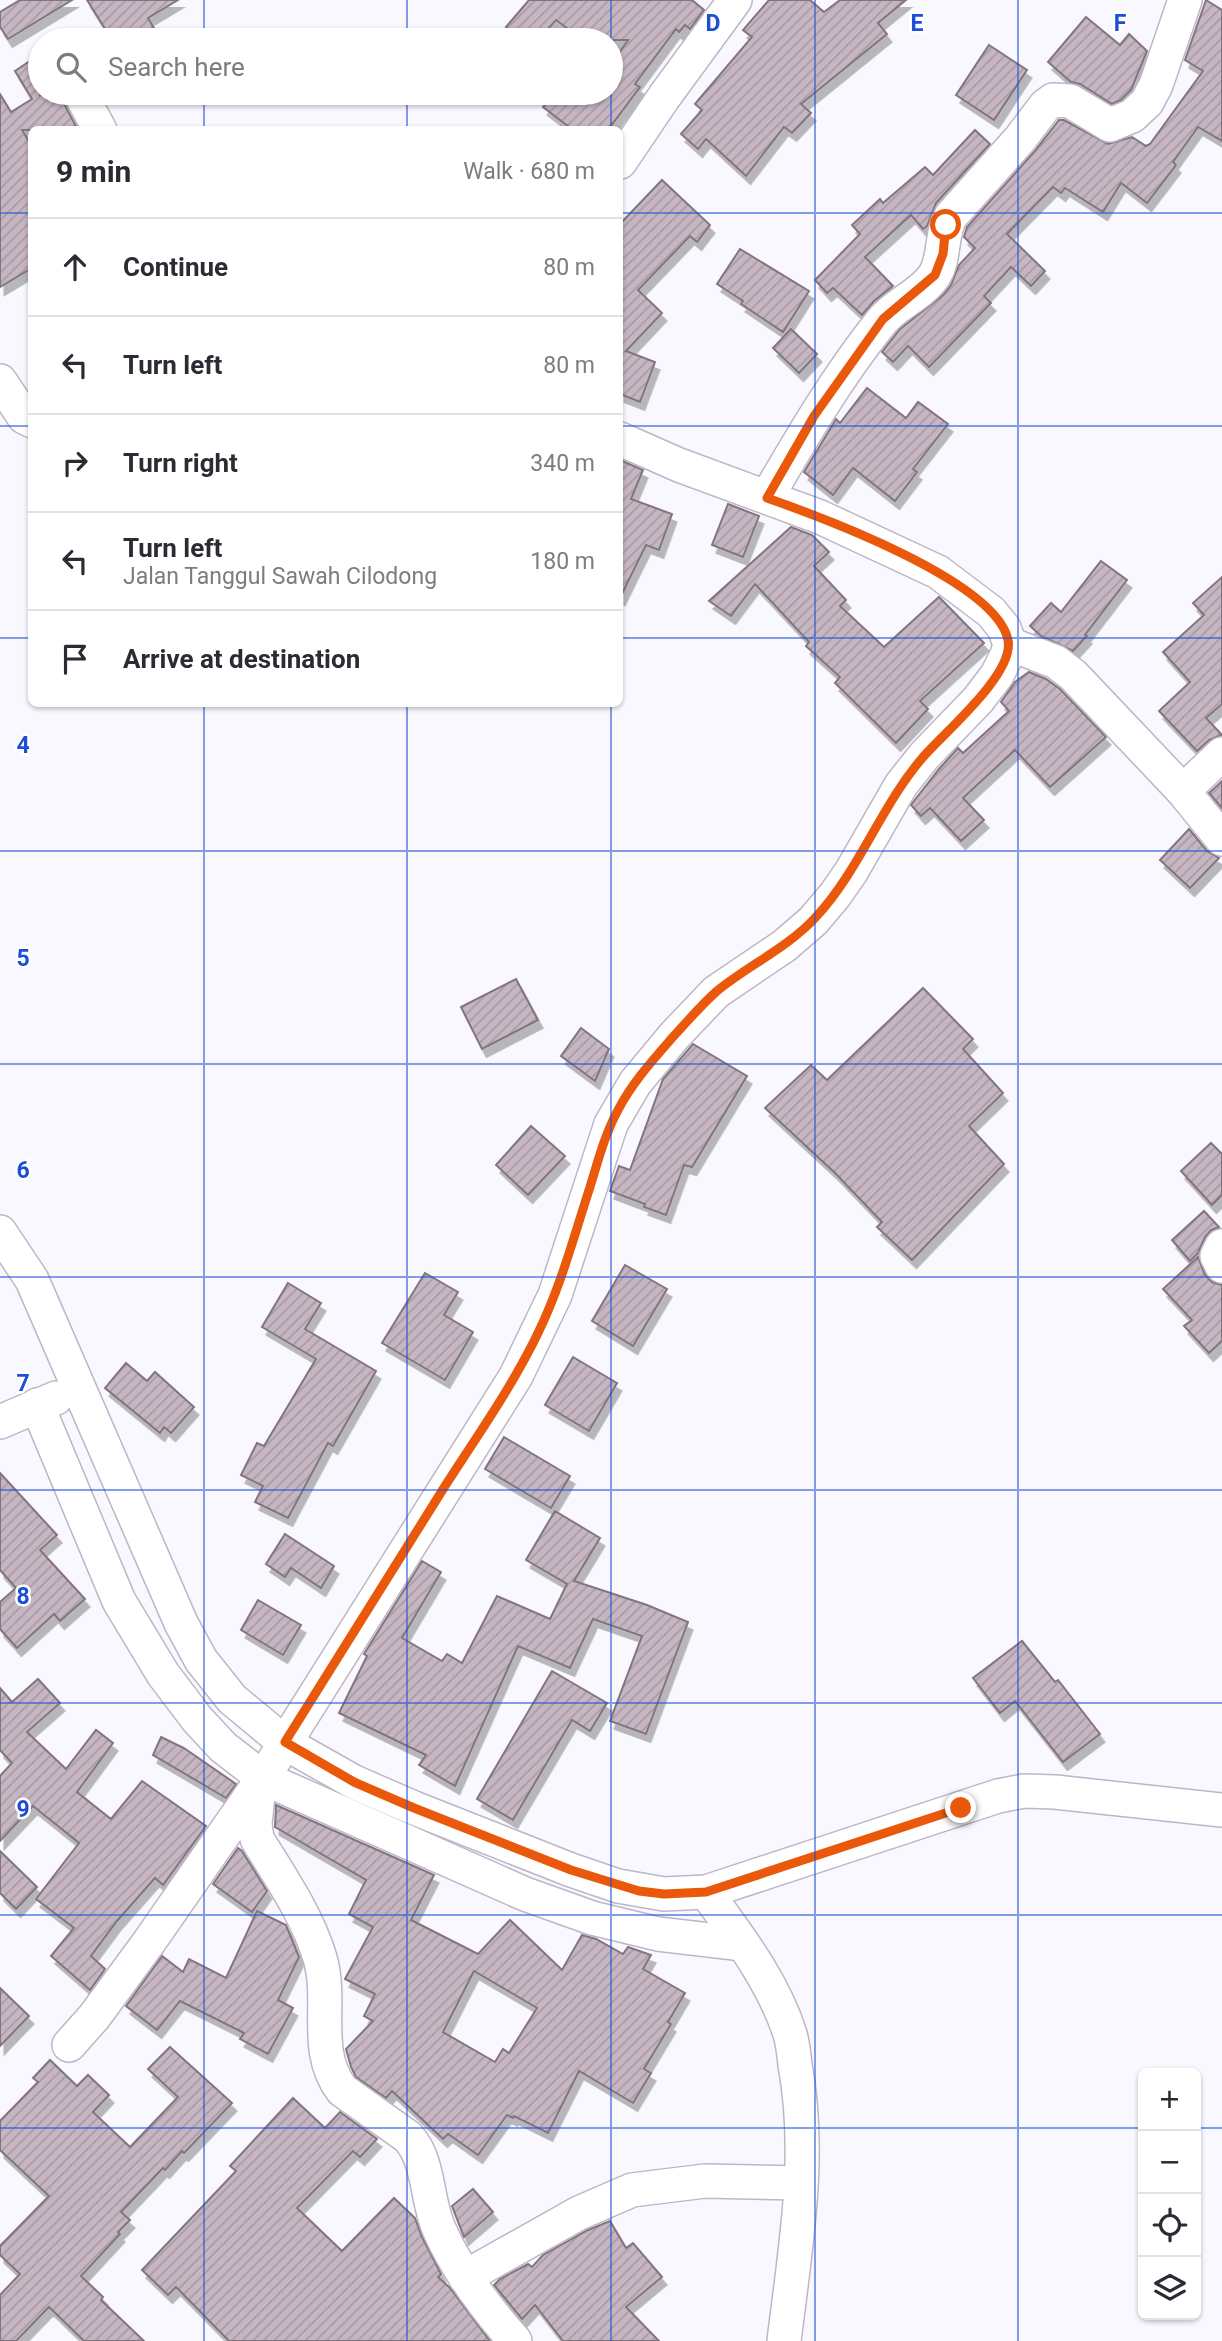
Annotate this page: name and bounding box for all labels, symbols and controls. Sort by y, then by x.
text: D [706,10,720,37]
text: E [911,10,924,37]
text: F [1114,10,1127,37]
search box [28,28,623,105]
icon: search [52,48,90,86]
text: Search here [108,52,245,82]
text: 9 min [56,154,131,189]
text: Walk · 680 m [463,158,595,185]
route start [930,209,961,240]
icon: ahead [56,248,94,286]
text: Continue [123,252,228,282]
text: 80 m [543,254,595,281]
icon: left [56,346,94,384]
text: Turn left [123,350,222,380]
text: 80 m [543,352,595,379]
icon: right [56,444,94,482]
text: Turn right [123,448,238,478]
text: 340 m [530,450,595,477]
text: Turn left [123,533,222,563]
icon: left [56,542,94,580]
text: 180 m [530,548,595,575]
text: Jalan Tanggul Sawah Cilodong [123,563,437,590]
icon: arrive [56,640,94,678]
text: Arrive at destination [123,644,360,674]
text: 4 [16,732,30,759]
text: 5 [16,945,30,972]
text: 6 [16,1157,30,1184]
text: 7 [16,1370,30,1397]
text: 8 [16,1583,30,1610]
route end [945,1792,976,1823]
text: 9 [16,1796,30,1823]
map controls [1138,2068,1201,2320]
button: + [1138,2068,1201,2131]
button: − [1138,2131,1201,2194]
button: locate [1138,2194,1201,2257]
button: layers [1138,2257,1201,2320]

